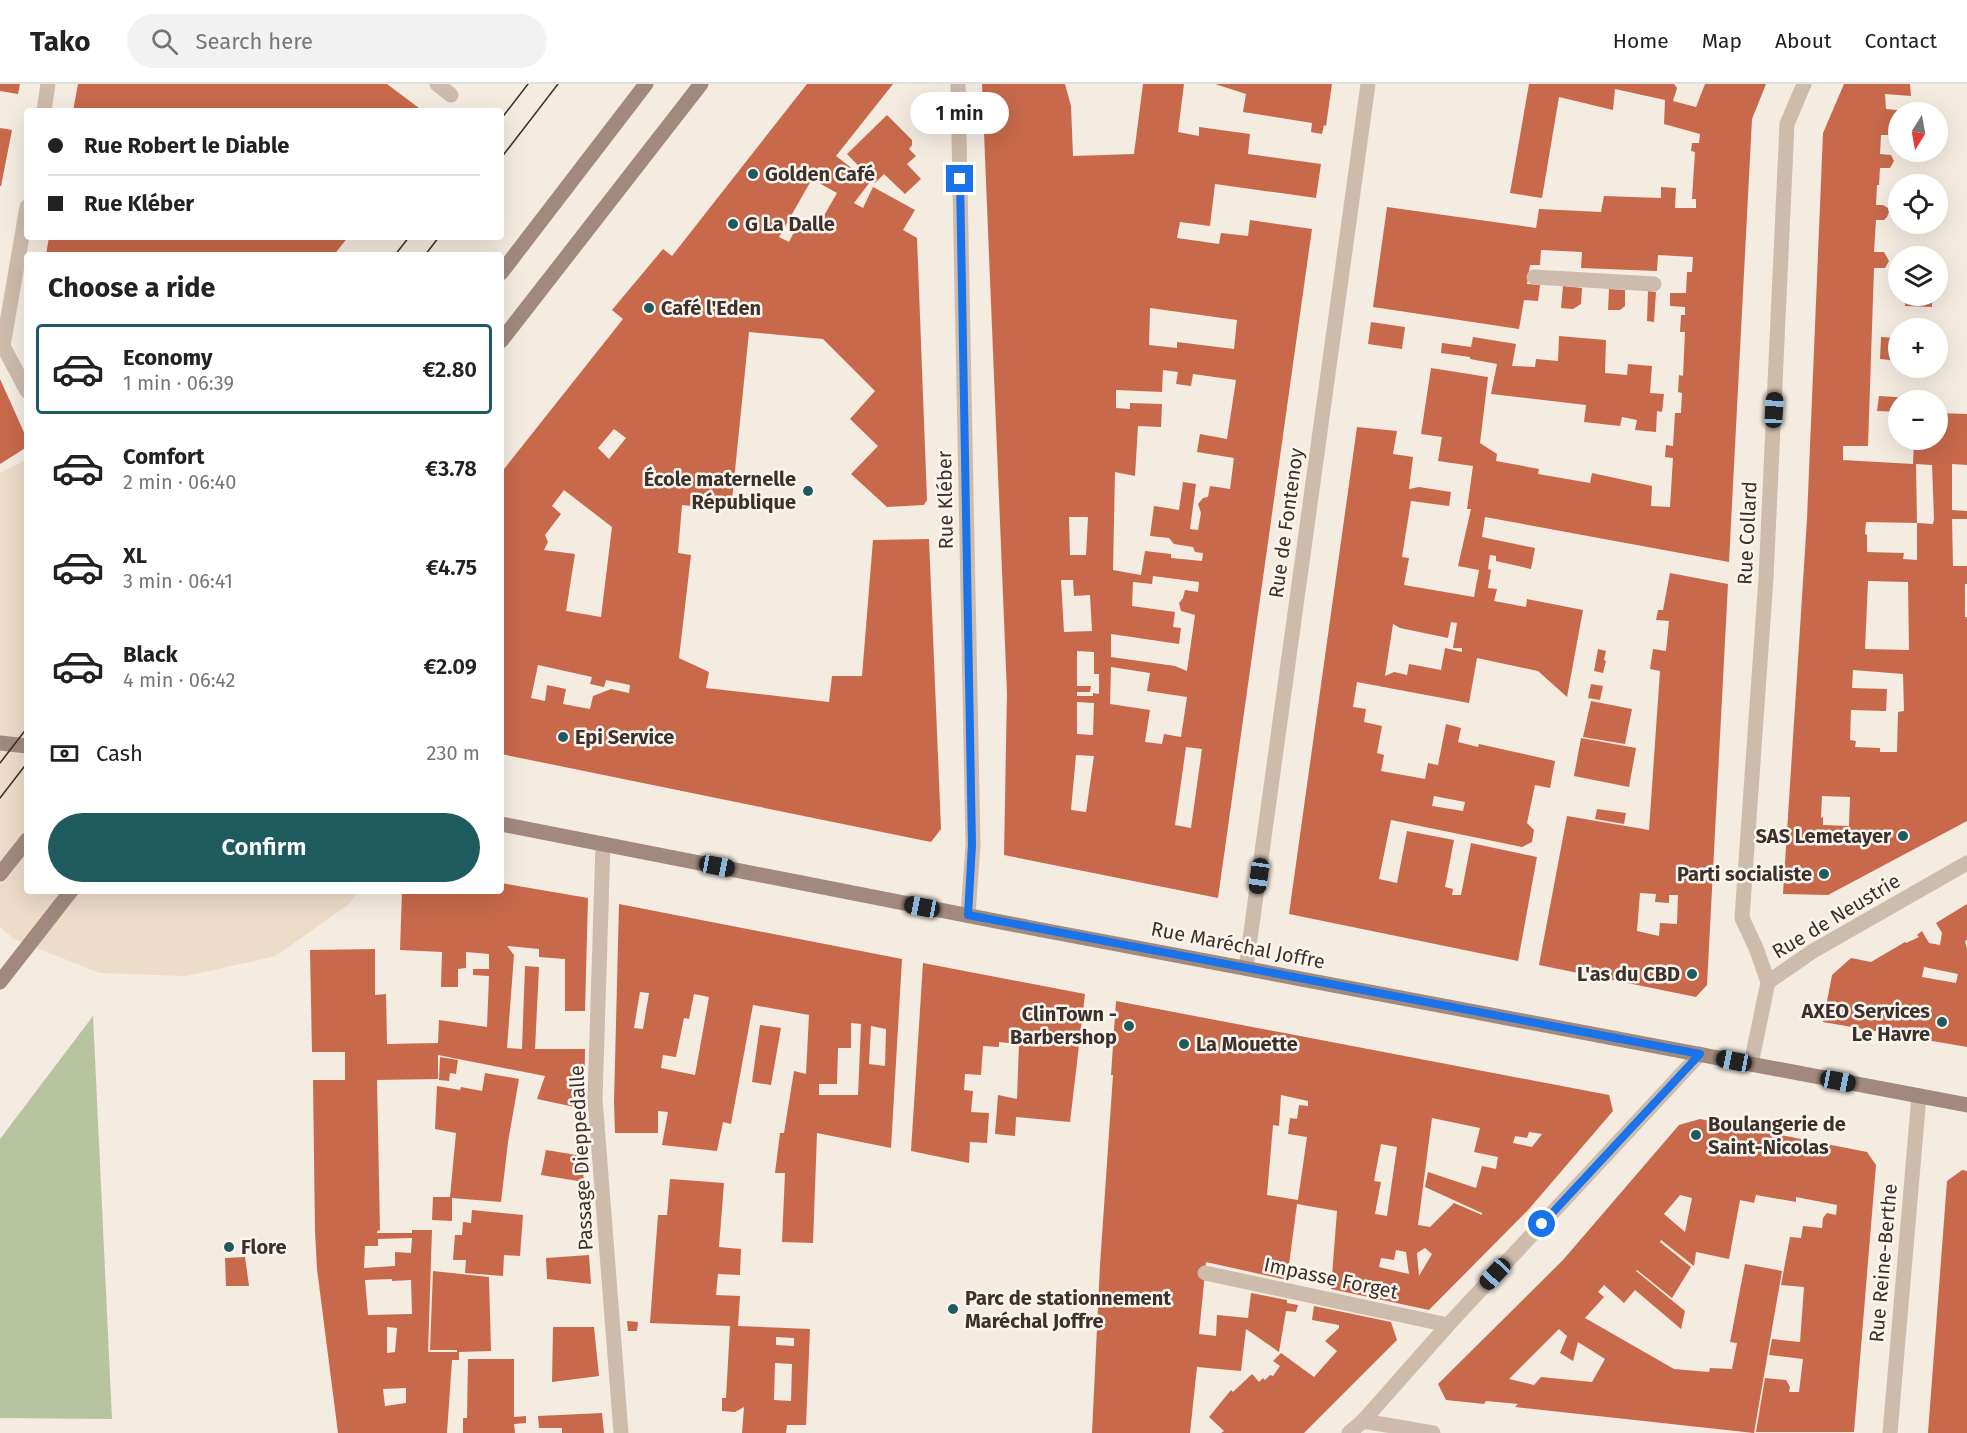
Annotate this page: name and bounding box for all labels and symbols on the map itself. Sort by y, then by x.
callout: 1 min [910,92,1010,134]
north arrow [1888,102,1948,162]
place label: Golden Café [765,162,875,186]
route end [946,165,973,192]
marker: Golden Café [746,167,760,181]
place label: G La Dalle [745,212,835,236]
marker: G La Dalle [726,217,740,231]
place label: Café l'Eden [661,296,761,320]
marker: Café l'Eden [642,301,656,315]
car [1764,392,1784,428]
street label: Rue de Fontenoy [1264,446,1308,600]
street label: Rue Kléber [932,450,958,550]
place label: École maternelle République [644,466,796,514]
street label: Rue Collard [1732,480,1762,586]
marker: École maternelle République [801,484,815,498]
place label: Epi Service [575,725,674,749]
marker: Epi Service [556,730,570,744]
place label: SAS Lemetayer [1756,824,1892,848]
marker: SAS Lemetayer [1896,829,1910,843]
car [698,854,736,878]
car [1248,857,1270,895]
place label: Parti socialiste [1677,862,1812,886]
marker: Parti socialiste [1817,867,1831,881]
street label: Rue de Neustrie [1768,868,1904,964]
car [903,895,941,919]
street label: Rue Maréchal Joffre [1149,916,1327,974]
place label: L'as du CBD [1577,962,1680,986]
marker: L'as du CBD [1685,967,1699,981]
place label: AXEO Services Le Havre [1801,999,1930,1046]
place label: ClinTown - Barbershop [1010,1002,1117,1049]
marker: AXEO Services Le Havre [1935,1015,1949,1029]
marker: ClinTown - Barbershop [1122,1019,1136,1033]
place label: La Mouette [1196,1032,1298,1056]
marker: La Mouette [1177,1037,1191,1051]
car [1715,1049,1753,1073]
street label: Passage Dieppedalle [564,1065,598,1251]
car [1819,1069,1857,1093]
place label: Boulangerie de Saint-Nicolas [1708,1112,1846,1159]
marker: Boulangerie de Saint-Nicolas [1689,1128,1703,1142]
street label: Rue Reine-Berthe [1864,1182,1902,1344]
route start [1528,1210,1555,1237]
place label: Flore [241,1235,287,1259]
marker: Flore [222,1240,236,1254]
street label: Impasse Forget [1262,1252,1401,1304]
car [1476,1255,1514,1293]
place label: Parc de stationnement Maréchal Joffre [965,1286,1171,1333]
marker: Parc de stationnement Maréchal Joffre [946,1302,960,1316]

